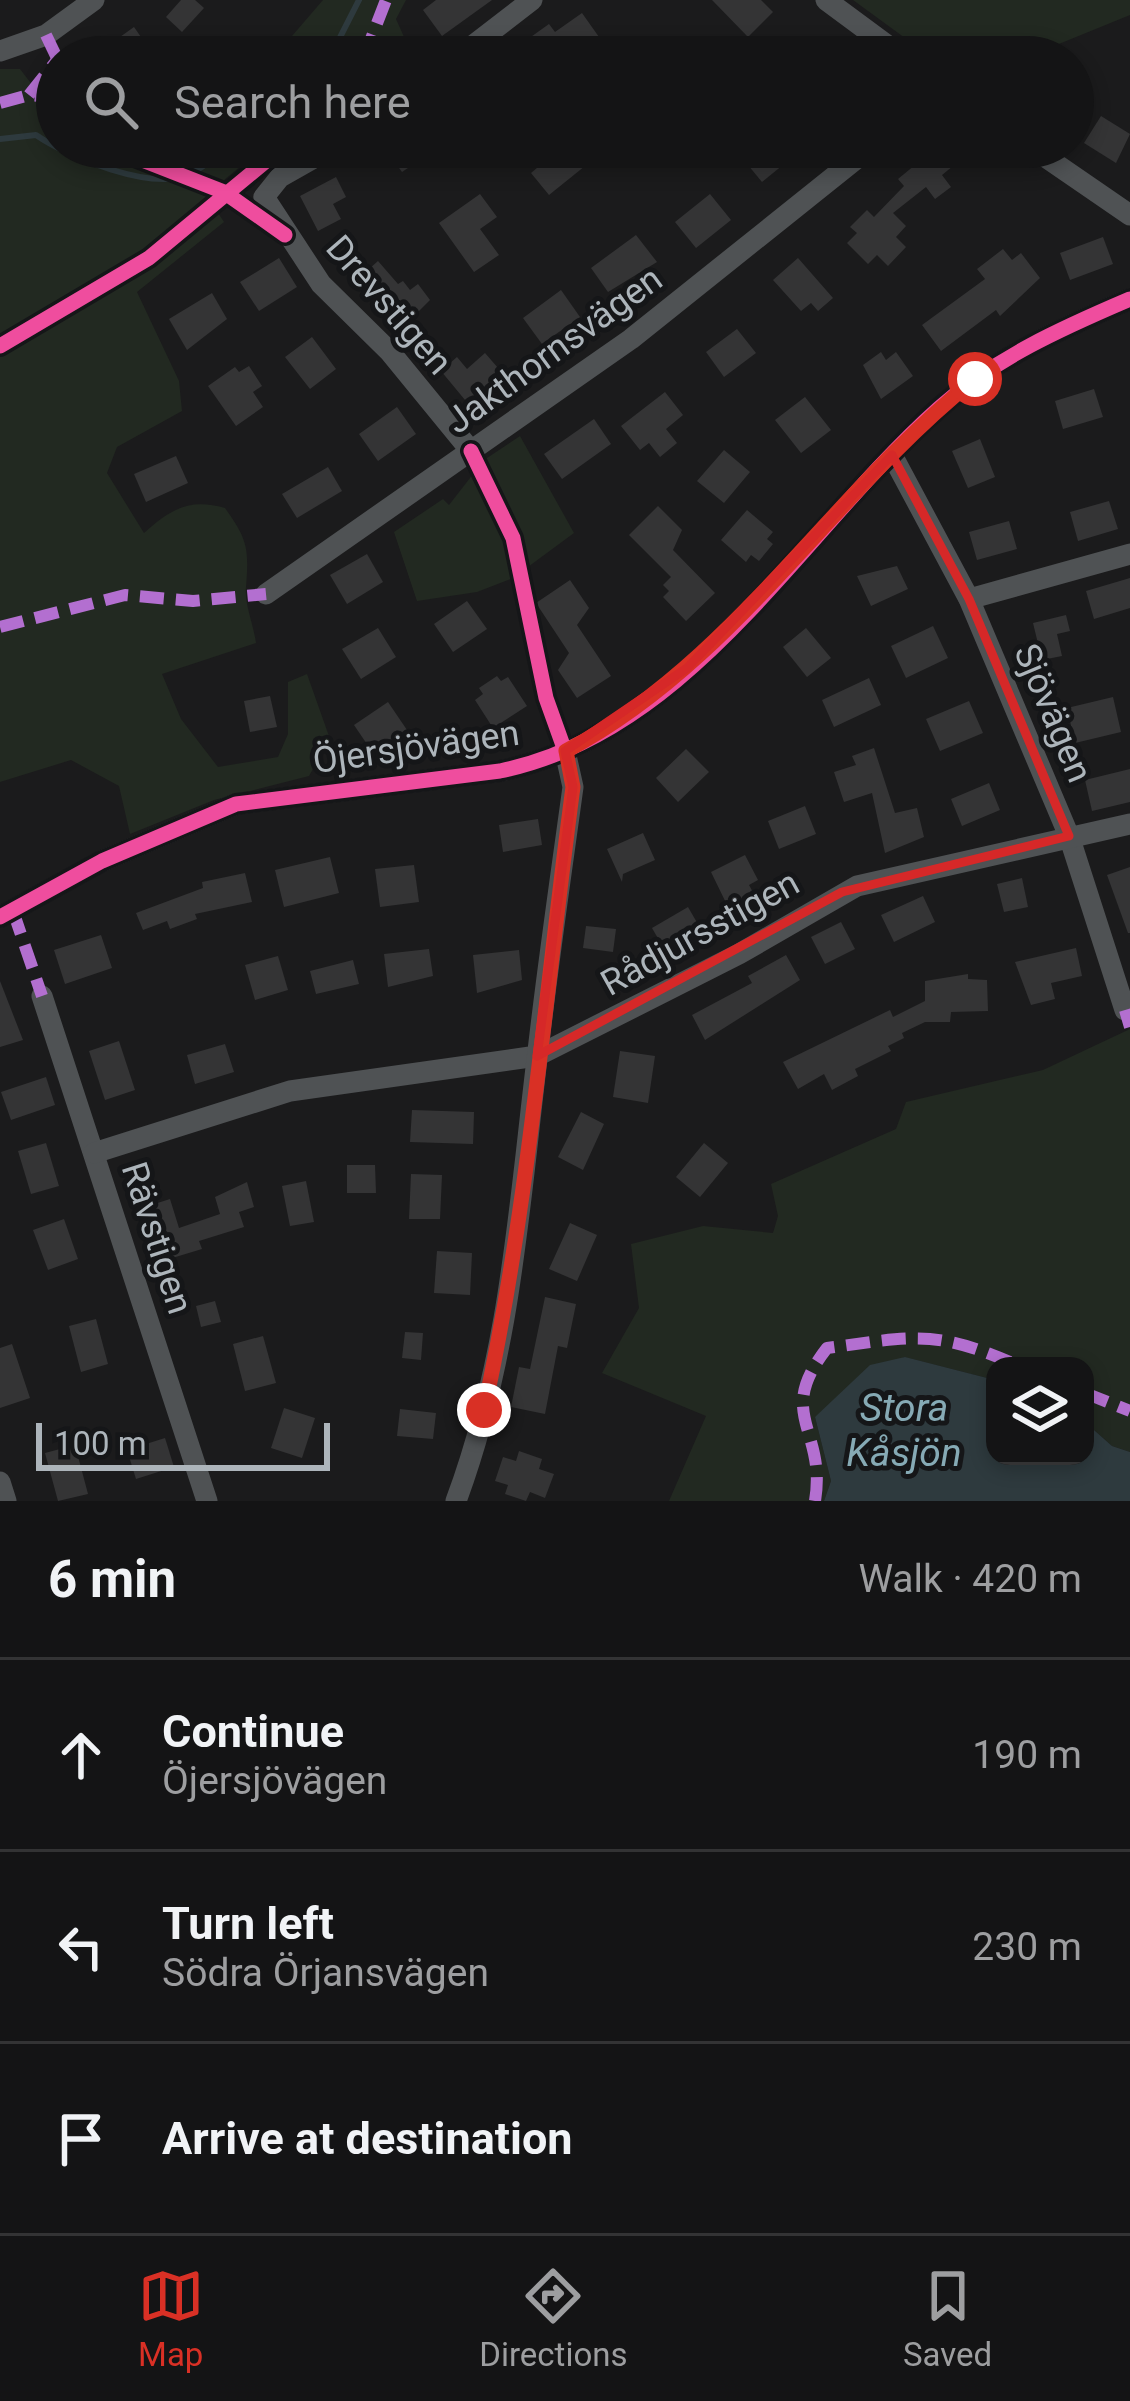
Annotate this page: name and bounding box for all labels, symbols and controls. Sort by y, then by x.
search box [36,36,1094,168]
icon: search [78,69,144,135]
text: Search here [174,76,411,129]
street label: Drevstigen [317,227,461,383]
street label: Jakthornsvägen [438,258,670,442]
route start [948,352,1002,406]
street label: Sjövägen [1005,638,1101,788]
street label: Öjersjövägen [310,712,522,782]
street label: Rådjursstigen [594,861,806,1005]
street label: Rävstigen [113,1157,201,1319]
map controls [986,1357,1094,1465]
button: layers [986,1357,1094,1465]
route end [457,1383,511,1437]
water label: Stora Kåsjön [846,1385,962,1476]
scale bar [36,1417,330,1470]
text: 100 m [54,1424,147,1463]
text: 6 min [48,1550,176,1609]
text: Walk · 420 m [858,1556,1082,1602]
text: Continue [162,1705,344,1758]
icon: ahead [48,1722,114,1788]
text: 190 m [972,1732,1082,1778]
text: Öjersjövägen [162,1758,387,1804]
text: Turn left [162,1897,334,1950]
icon: left [48,1914,114,1980]
text: 230 m [972,1924,1082,1970]
text: Södra Örjansvägen [162,1950,489,1996]
icon: arrive [48,2106,114,2172]
text: Arrive at destination [162,2112,573,2165]
tab: Map [138,2263,204,2374]
tab: Directions [479,2263,628,2374]
tab: Saved [903,2263,992,2374]

